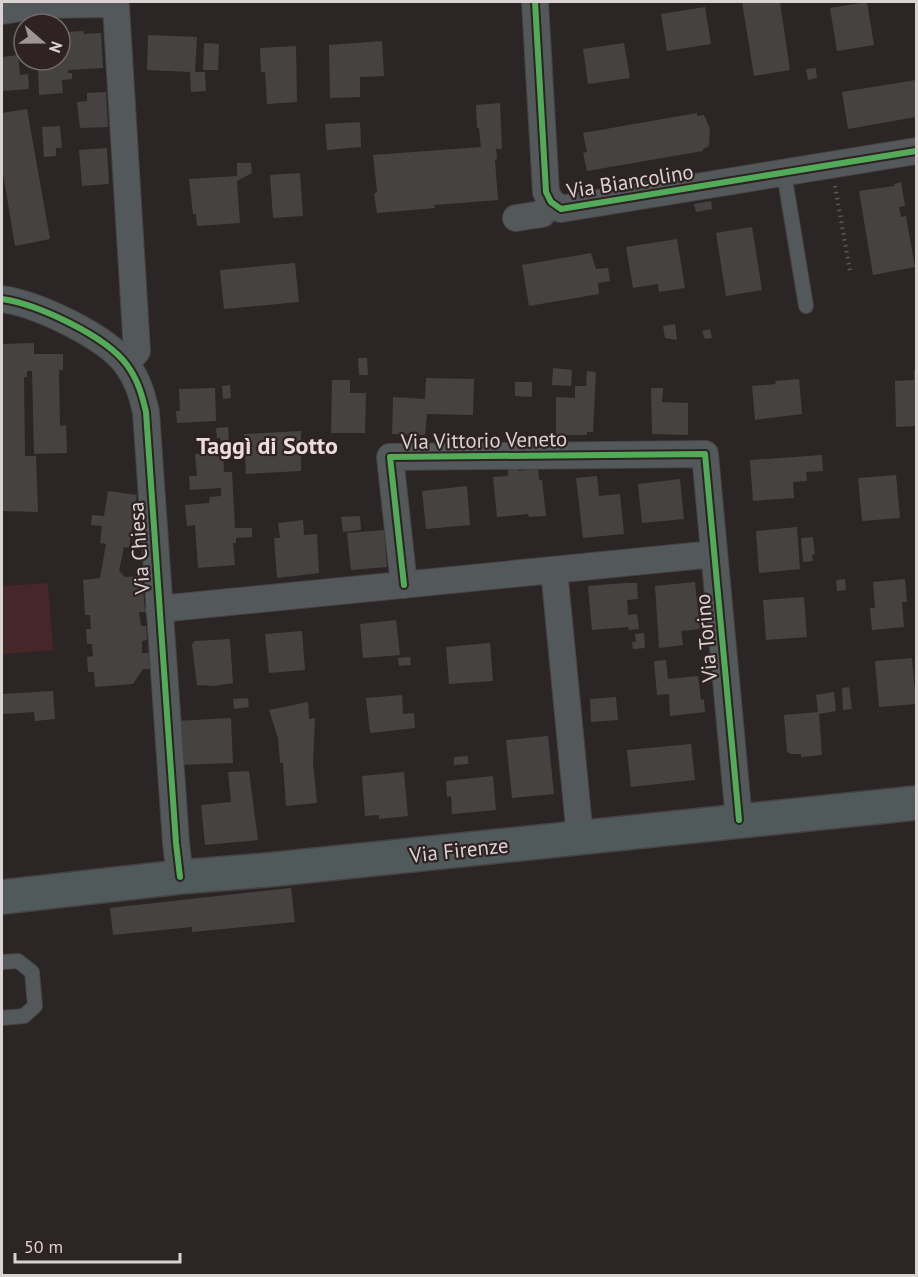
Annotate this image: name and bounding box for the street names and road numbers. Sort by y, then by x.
street label: Via Biancolino [564,158,695,205]
street label: Via Vittorio Veneto [400,425,567,455]
street label: Via Chiesa [122,501,156,596]
street label: Via Torino [689,593,723,684]
street label: Via Firenze [407,831,510,869]

